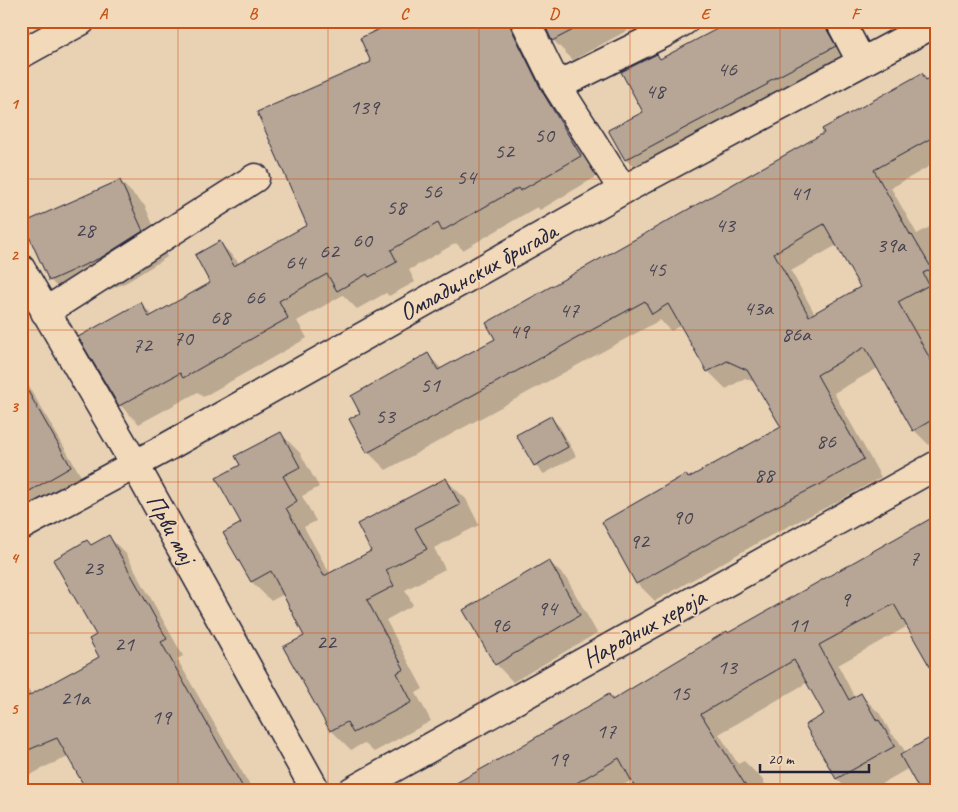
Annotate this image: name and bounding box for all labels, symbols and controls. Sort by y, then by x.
text: A [99,4,109,24]
text: B [249,4,259,24]
text: C [400,4,410,24]
text: D [549,4,560,24]
text: E [701,4,712,24]
text: F [851,4,862,24]
house number: 46 [717,55,738,83]
house number: 48 [645,77,667,105]
house number: 139 [349,93,381,121]
text: 1 [10,94,19,114]
house number: 50 [534,121,556,149]
house number: 52 [494,137,516,165]
house number: 54 [456,163,478,191]
house number: 56 [422,177,443,205]
house number: 41 [790,179,811,207]
house number: 58 [386,193,408,221]
house number: 43 [715,211,737,239]
street label: Омладинских бригада [393,214,565,329]
house number: 28 [75,216,97,244]
house number: 60 [352,226,374,254]
house number: 39a [876,231,907,259]
house number: 62 [319,237,341,265]
text: 2 [10,245,19,265]
house number: 64 [285,248,307,276]
house number: 45 [646,255,667,283]
house number: 66 [245,283,266,311]
house number: 43a [743,294,774,322]
house number: 47 [559,296,580,324]
house number: 68 [210,303,232,331]
house number: 49 [509,317,531,345]
house number: 86a [781,320,812,348]
house number: 70 [173,324,195,352]
house number: 72 [132,331,154,359]
house number: 51 [420,371,441,399]
text: 3 [10,397,19,417]
house number: 53 [375,402,397,430]
house number: 86 [816,427,837,455]
house number: 88 [754,461,776,489]
street label: Први мај [139,488,205,572]
house number: 90 [672,503,694,531]
house number: 92 [629,527,651,555]
house number: 7 [909,544,920,572]
text: 4 [10,548,19,568]
house number: 23 [83,554,105,582]
street label: Народних хероја [577,580,713,675]
house number: 9 [840,585,852,613]
house number: 94 [537,594,559,622]
house number: 96 [490,611,511,639]
house number: 11 [788,611,809,639]
house number: 22 [316,628,338,656]
house number: 21 [114,630,135,658]
house number: 13 [717,653,739,681]
house number: 15 [670,679,691,707]
house number: 21a [60,684,91,712]
text: 5 [11,699,20,719]
house number: 19 [151,703,173,731]
house number: 17 [596,717,617,745]
scale bar [760,742,869,774]
house number: 19 [548,745,570,773]
text: 20 m [768,750,795,769]

